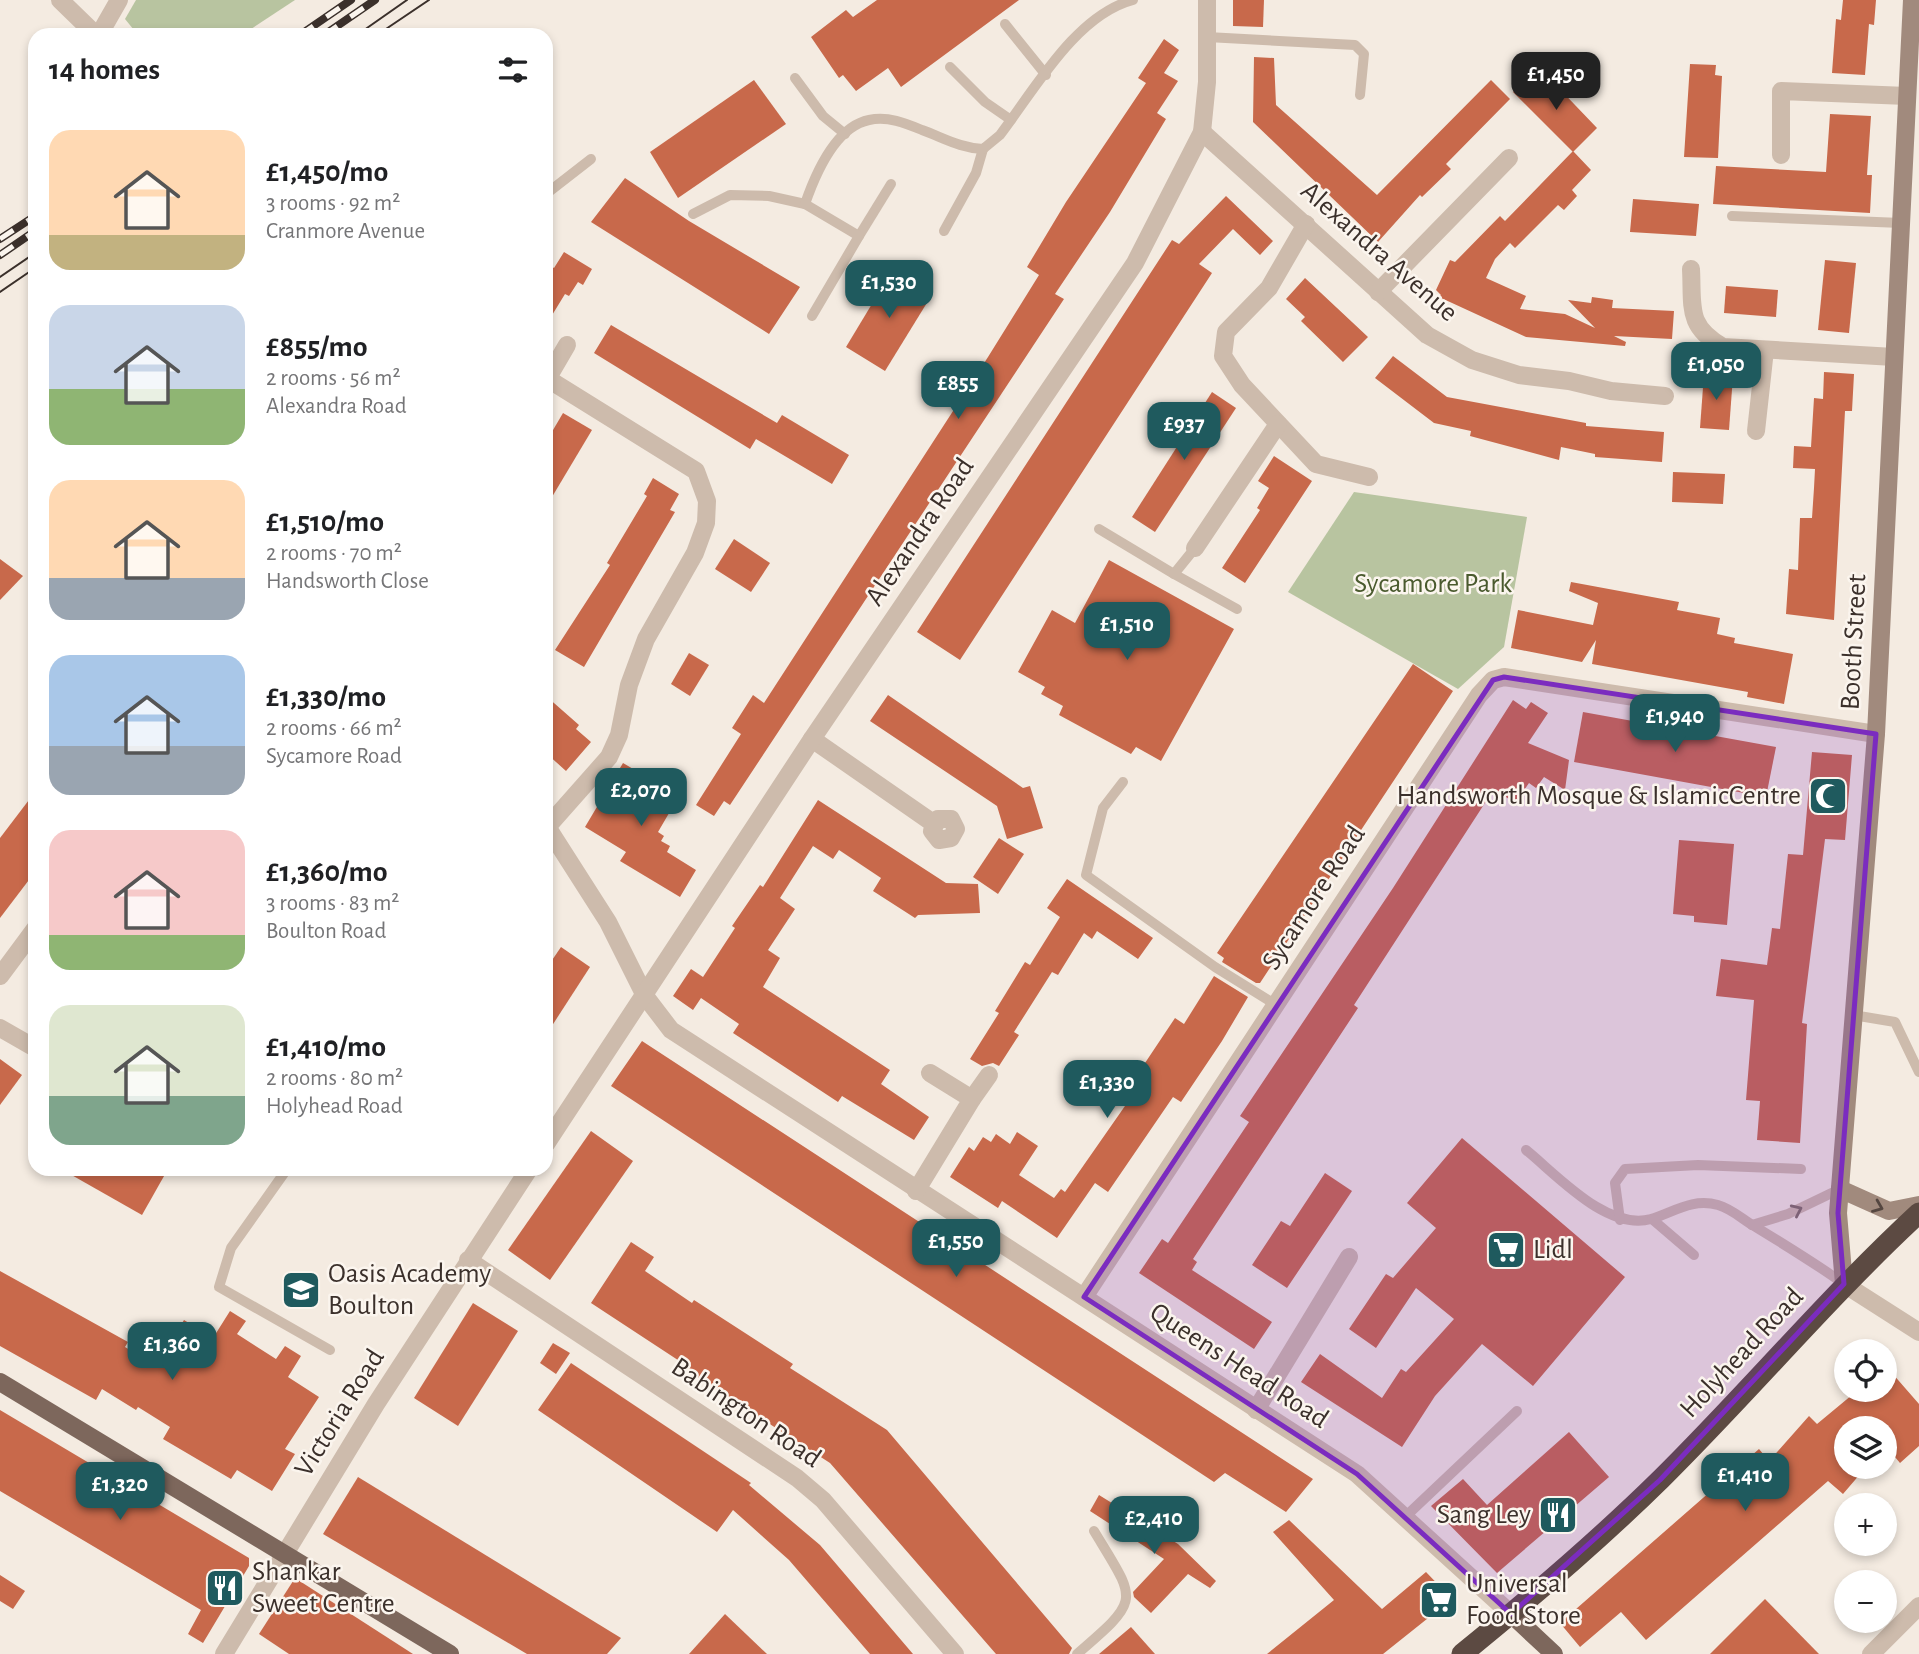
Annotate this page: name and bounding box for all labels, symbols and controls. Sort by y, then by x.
icon: filters [494,51,532,89]
pin: £1,450 [1499,52,1613,112]
text: 14 homes [49,55,160,85]
text: £1,450 [1527,63,1585,86]
text: £1,450/mo [266,157,388,187]
icon: home [105,158,189,242]
street label: Alexandra Avenue [1295,177,1463,327]
text: 3 rooms · 92 m² [266,192,400,215]
text: Cranmore Avenue [266,220,425,243]
pin: £1,530 [832,260,946,320]
text: £1,530 [861,271,917,294]
text: £855/mo [266,332,368,362]
icon: home [105,333,189,417]
pin: £1,050 [1659,342,1773,402]
text: £1,050 [1687,353,1745,376]
pin: £855 [917,362,999,421]
text: 2 rooms · 56 m² [266,367,400,390]
text: £855 [937,372,979,395]
text: Alexandra Road [266,395,407,418]
pin: £937 [1143,402,1225,462]
text: £937 [1163,413,1205,436]
street label: Alexandra Road [861,453,979,611]
text: £1,510/mo [266,507,384,537]
icon: home [105,508,189,592]
text: 2 rooms · 70 m² [266,542,402,565]
text: Handsworth Close [266,570,429,593]
park label: Sycamore Park [1354,570,1512,598]
street label: Booth Street [1836,573,1872,711]
pin: £1,510 [1070,602,1184,662]
text: £1,510 [1100,613,1154,636]
text: £1,330/mo [266,682,386,712]
icon: home [105,683,189,767]
pin: £1,940 [1618,694,1732,754]
text: £1,940 [1646,705,1704,728]
text: 2 rooms · 66 m² [266,717,402,740]
text: Sycamore Road [266,745,402,768]
pin: £2,070 [584,768,698,828]
mosque icon: Handsworth Mosque & IslamicCentre [1807,775,1849,817]
text: £2,070 [611,779,671,802]
place label: Handsworth Mosque & IslamicCentre [1397,782,1801,810]
street label: Sycamore Road [1257,821,1371,975]
text: £1,360/mo [266,857,388,887]
icon: home [105,858,189,942]
text: 3 rooms · 83 m² [266,892,399,915]
text: Boulton Road [266,920,386,943]
text: £1,410/mo [266,1032,386,1062]
icon: home [105,1033,189,1117]
pin: £1,330 [1050,1060,1164,1120]
text: 2 rooms · 80 m² [266,1067,403,1090]
text: £1,330 [1079,1071,1135,1094]
text: Holyhead Road [266,1095,403,1118]
one-way arrow [1872,1198,1884,1212]
one-way arrow [1790,1204,1802,1218]
pin: £1,550 [899,1220,1013,1279]
supermarket icon: Lidl [1485,1229,1527,1271]
text: £1,550 [928,1230,984,1253]
place label: Lidl [1533,1236,1573,1264]
place label: Oasis Academy Boulton [328,1260,491,1320]
school or university icon: Oasis Academy Boulton [280,1269,322,1311]
street label: Holyhead Road [1675,1283,1809,1423]
street label: Queens Head Road [1145,1298,1333,1434]
pin: £1,360 [115,1322,229,1382]
text: £1,360 [144,1333,200,1356]
map controls [1834,1339,1897,1633]
button: locate [1834,1339,1897,1402]
street label: Victoria Road [290,1344,390,1482]
street label: Babington Road [666,1353,826,1473]
button: layers [1834,1416,1897,1479]
pin: £1,410 [1688,1454,1802,1513]
pin: £1,320 [63,1462,177,1522]
text: £1,410 [1717,1464,1773,1487]
text: £1,320 [92,1473,148,1496]
button: + [1834,1493,1897,1556]
restaurant icon: Sang Ley [1537,1494,1579,1536]
pin: £2,410 [1097,1496,1211,1556]
place label: Sang Ley [1437,1501,1531,1529]
text: £2,410 [1125,1507,1183,1530]
place label: Shankar Sweet Centre [252,1558,395,1618]
restaurant icon: Shankar Sweet Centre [204,1567,246,1609]
place label: Universal Food Store [1466,1570,1581,1630]
button: − [1834,1570,1897,1633]
supermarket icon: Universal Food Store [1418,1579,1460,1621]

